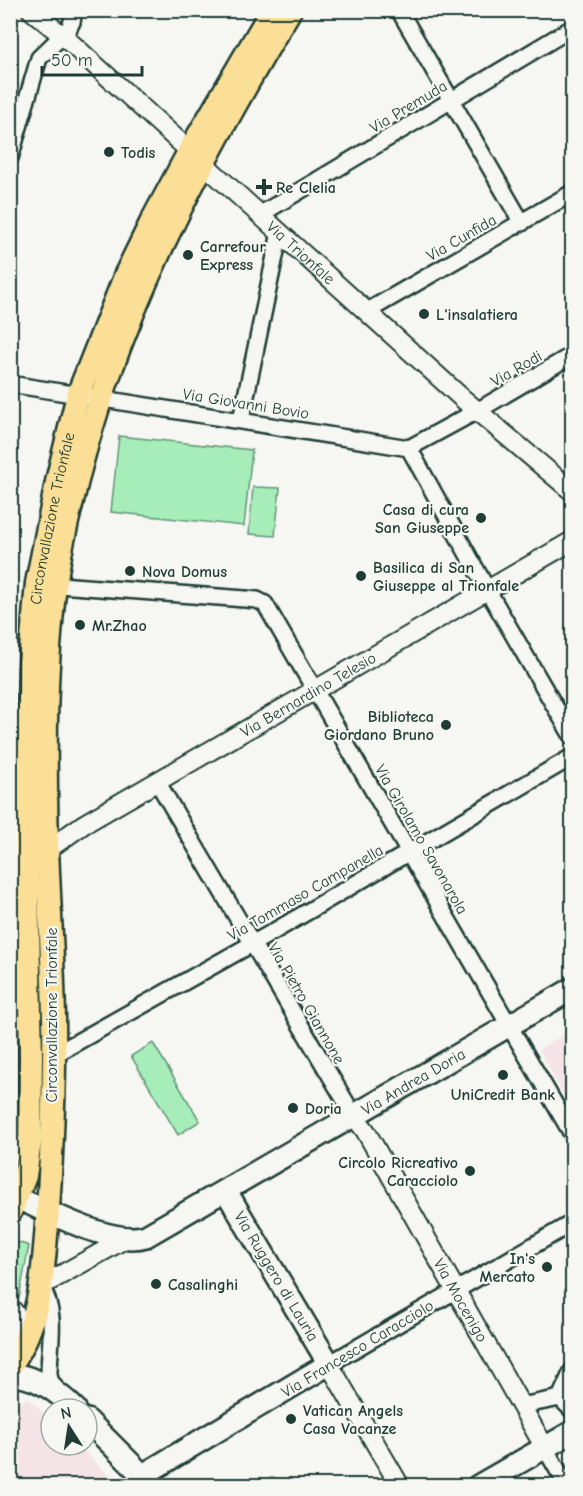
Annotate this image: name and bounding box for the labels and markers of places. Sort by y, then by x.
place label: Todis [121,144,156,162]
marker: Todis [102,145,116,159]
place label: Re Clelia [276,179,336,197]
marker: Re Clelia [257,180,271,194]
place label: Carrefour Express [200,238,266,274]
marker: Carrefour Express [181,248,195,262]
place label: L'insalatiera [436,306,518,324]
marker: L'insalatiera [417,307,431,321]
place label: Casa di cura San Giuseppe [375,501,469,537]
marker: Casa di cura San Giuseppe [474,511,488,525]
place label: Basilica di San Giuseppe al Trionfale [373,559,519,595]
place label: Nova Domus [142,563,227,581]
marker: Nova Domus [123,564,137,578]
marker: Basilica di San Giuseppe al Trionfale [354,569,368,583]
place label: Mr.Zhao [92,617,147,635]
marker: Mr.Zhao [73,618,87,632]
place label: Biblioteca Giordano Bruno [324,708,434,744]
marker: Biblioteca Giordano Bruno [439,718,453,732]
marker: UniCredit Bank [496,1068,510,1082]
place label: UniCredit Bank [451,1086,555,1104]
place label: Doria [305,1100,342,1118]
marker: Doria [286,1101,300,1115]
place label: Circolo Ricreativo Caracciolo [338,1154,458,1190]
marker: Circolo Ricreativo Caracciolo [463,1164,477,1178]
place label: In's Mercato [479,1250,535,1286]
marker: In's Mercato [540,1260,554,1274]
place label: Casalinghi [168,1276,238,1294]
marker: Casalinghi [149,1277,163,1291]
place label: Vatican Angels Casa Vacanze [303,1402,403,1438]
marker: Vatican Angels Casa Vacanze [284,1412,298,1426]

